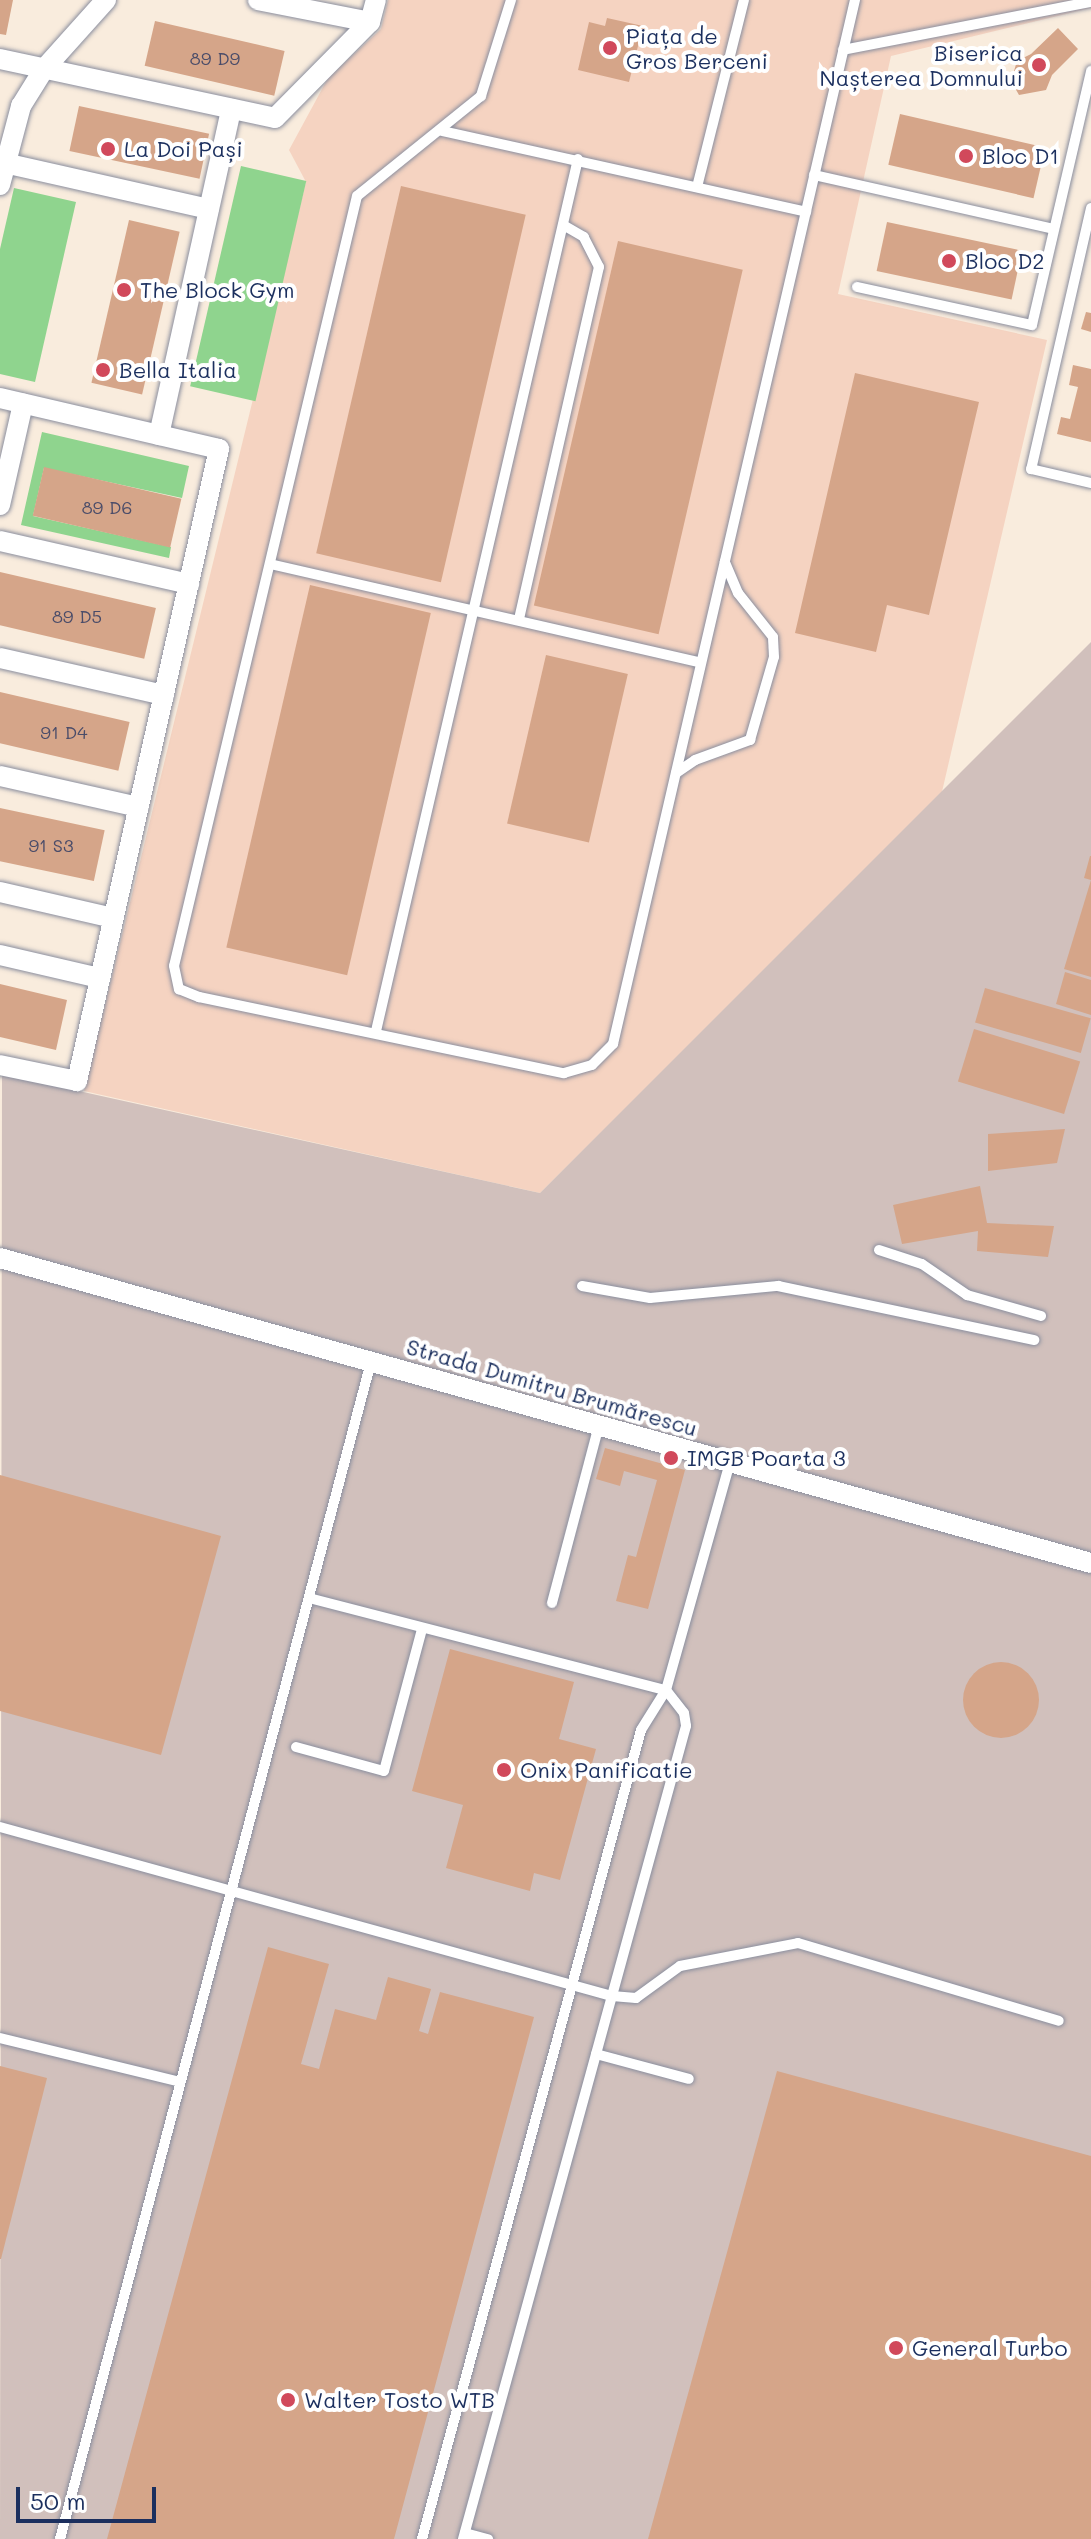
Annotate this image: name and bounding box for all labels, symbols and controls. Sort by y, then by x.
place label: Piața de Gros Berceni [626,22,768,74]
marker: Piața de Gros Berceni [601,39,619,57]
place label: Biserica Nașterea Domnului [819,39,1023,90]
house number: 89 D9 [190,47,240,69]
marker: Biserica Nașterea Domnului [1030,56,1048,74]
place label: La Doi Pași [124,136,243,162]
marker: La Doi Pași [99,140,117,158]
place label: Bloc D1 [982,143,1059,169]
marker: Bloc D1 [957,147,975,165]
place label: Bloc D2 [965,248,1045,274]
marker: Bloc D2 [940,252,958,270]
place label: The Block Gym [140,277,295,303]
marker: The Block Gym [115,281,133,299]
place label: Bella Italia [119,357,237,383]
marker: Bella Italia [94,361,112,379]
house number: 89 D6 [82,496,132,518]
house number: 89 D5 [52,605,102,627]
house number: 91 D4 [40,721,88,743]
house number: 91 S3 [28,834,74,856]
street label: Strada Dumitru Brumărescu [404,1333,700,1441]
place label: IMGB Poarta 3 [687,1445,846,1471]
marker: IMGB Poarta 3 [662,1449,680,1467]
place label: Onix Panificatie [520,1757,693,1783]
marker: Onix Panificatie [495,1761,513,1779]
place label: General Turbo [912,2335,1067,2361]
marker: General Turbo [887,2339,905,2357]
place label: Walter Tosto WTB [304,2387,495,2413]
marker: Walter Tosto WTB [279,2391,297,2409]
scale bar [20,2471,160,2521]
text: 50 m [30,2485,86,2516]

